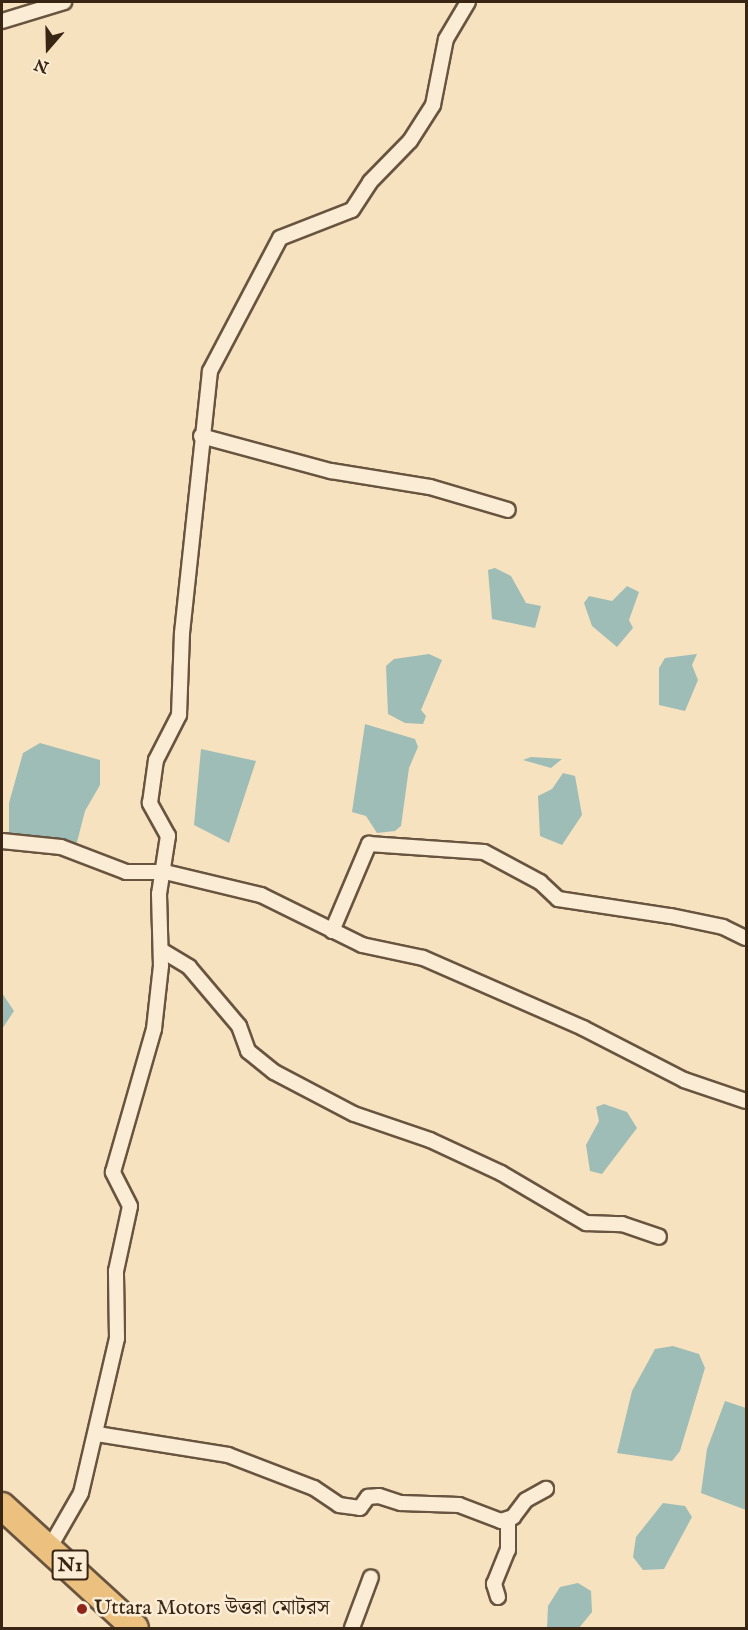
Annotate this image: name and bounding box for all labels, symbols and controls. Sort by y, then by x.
north arrow [18,18,78,78]
text: N [32,53,52,77]
road number: N1 [50,1548,90,1582]
place label: Uttara Motors উত্তরা মোটরস [94,1596,330,1622]
marker: Uttara Motors উত্তরা মোটরস [75,1602,89,1616]

